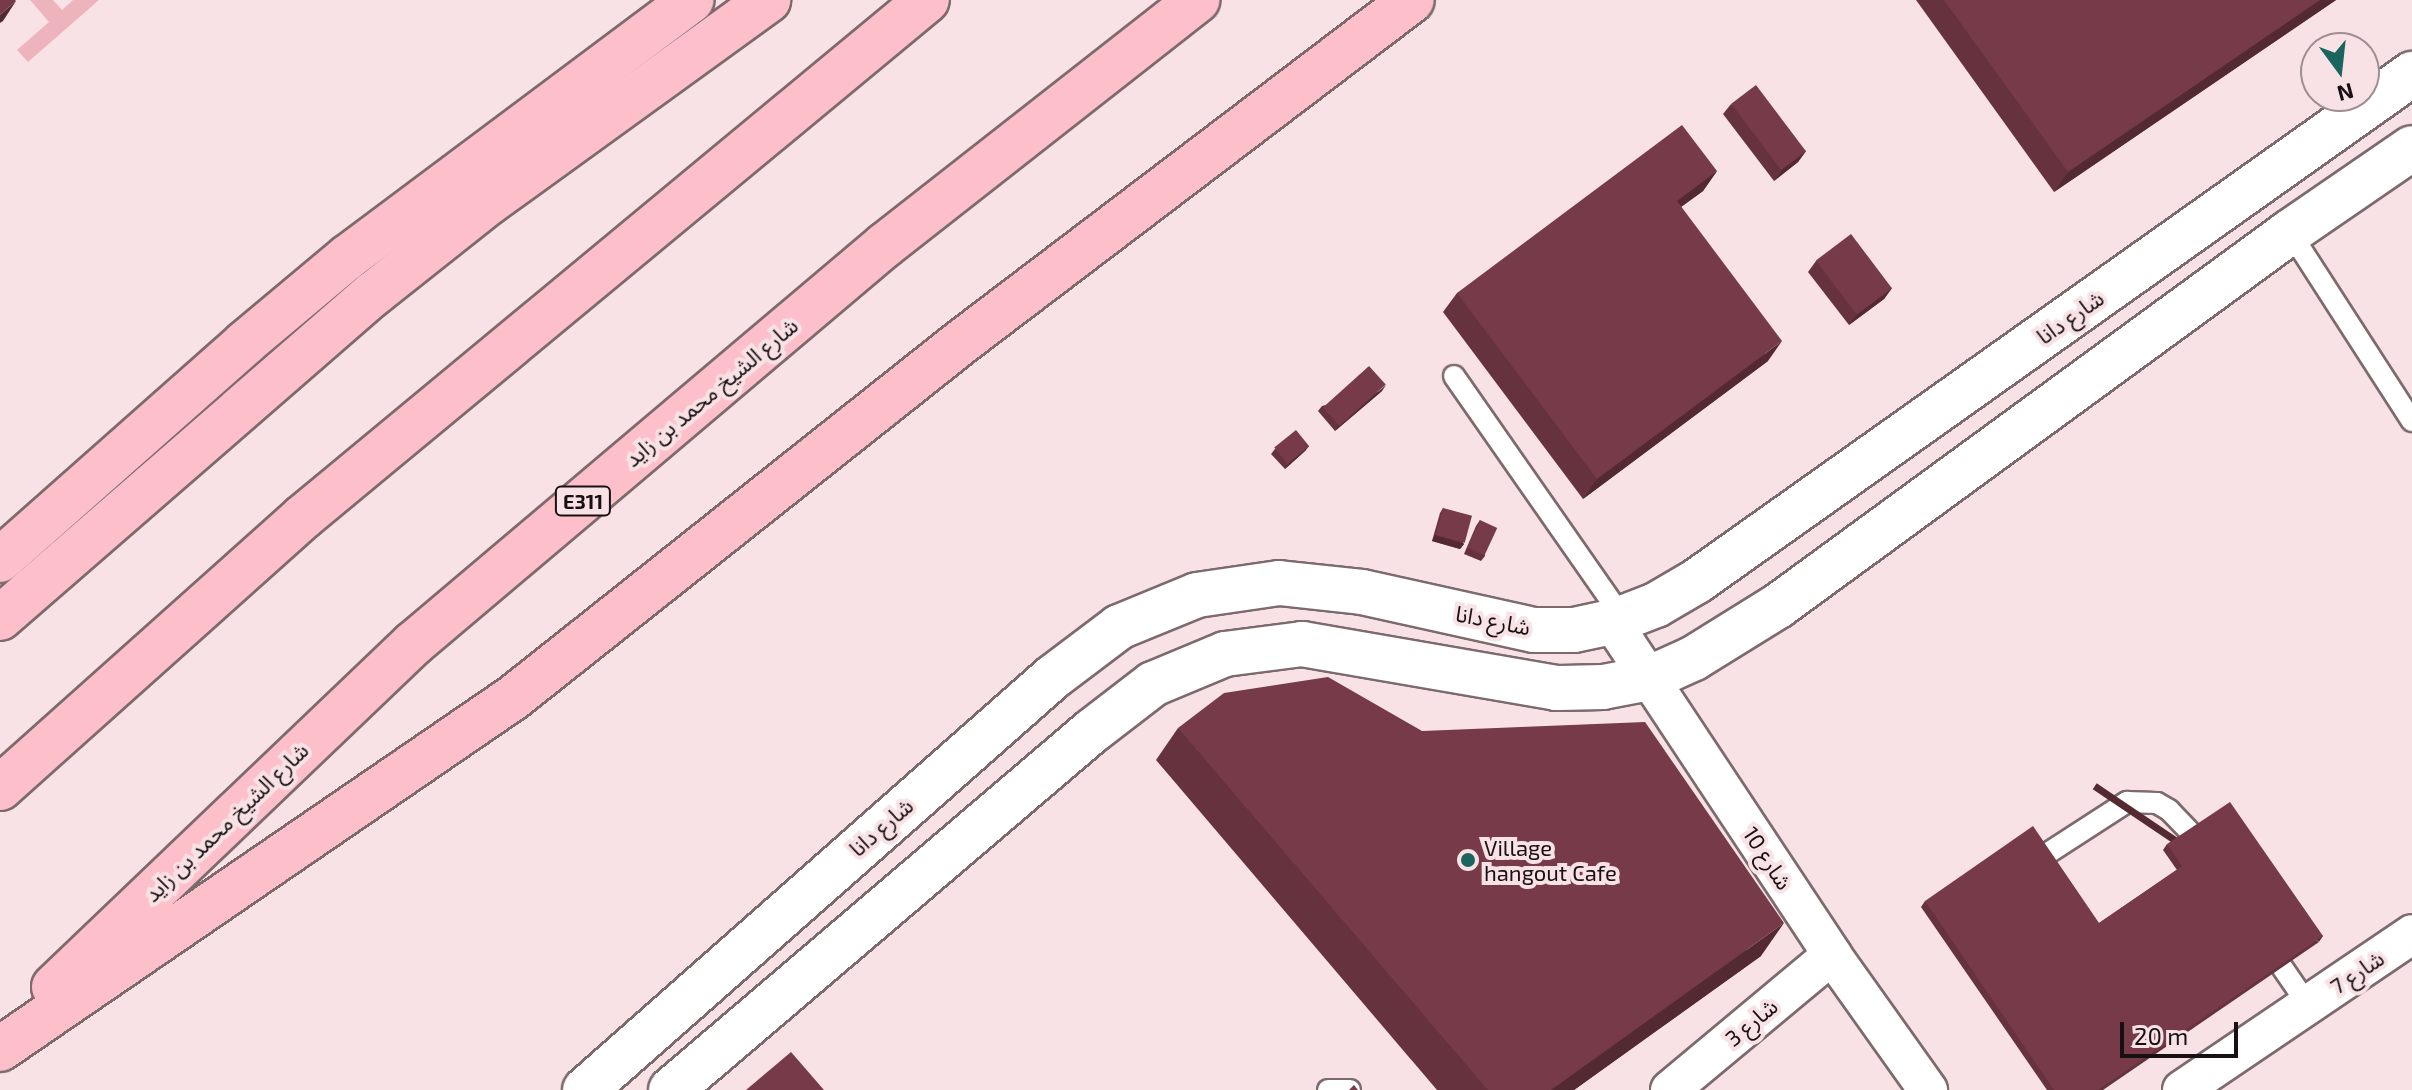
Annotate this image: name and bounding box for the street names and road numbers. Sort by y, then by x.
street label: شارع دانا [2031,284,2109,350]
street label: شارع الشيخ محمد بن زايد [619,312,803,472]
road number: E311 [553,485,613,517]
street label: شارع دانا [1453,600,1533,640]
street label: شارع الشيخ محمد بن زايد [139,737,313,907]
street label: شارع دانا [844,792,918,862]
street label: شارع 10 [1738,822,1798,894]
street label: شارع 7 [2325,945,2389,999]
street label: شارع 3 [1720,993,1782,1051]

